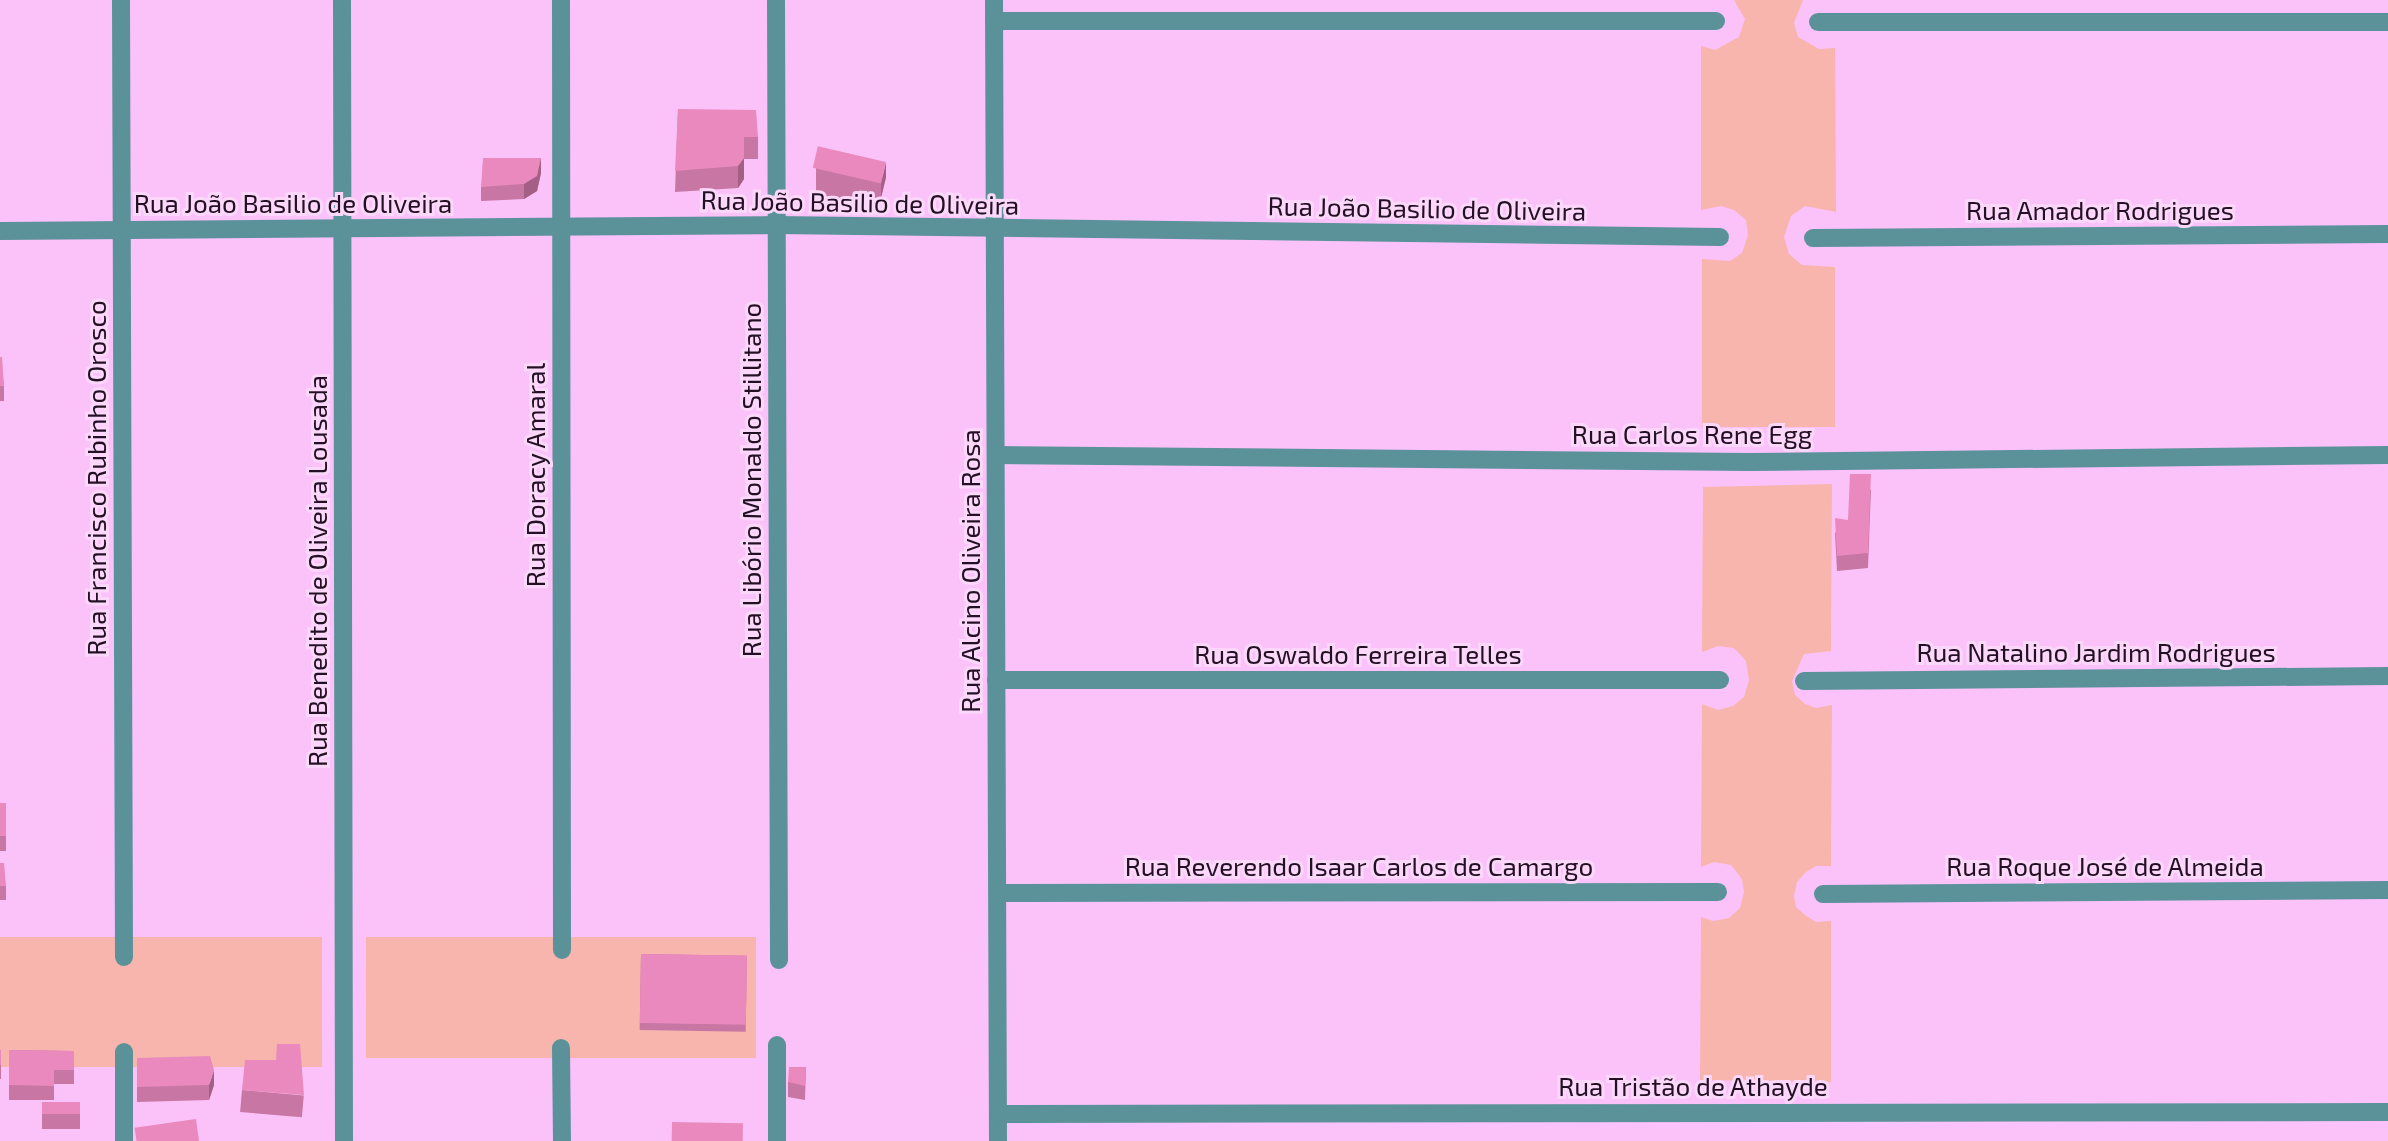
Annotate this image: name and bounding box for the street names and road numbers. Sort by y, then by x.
street label: Rua João Basilio de Oliveira [700,184,1020,220]
street label: Rua João Basilio de Oliveira [133,187,453,219]
street label: Rua João Basilio de Oliveira [1267,190,1587,226]
street label: Rua Amador Rodrigues [1965,194,2235,226]
street label: Rua Francisco Rubinho Orosco [80,300,112,656]
street label: Rua Libório Monaldo Stillitano [735,303,767,657]
street label: Rua Doracy Amaral [519,362,551,588]
street label: Rua Benedito de Oliveira Lousada [301,375,333,767]
street label: Rua Carlos Rene Egg [1572,418,1812,450]
street label: Rua Alcino Oliveira Rosa [954,429,986,713]
street label: Rua Natalino Jardim Rodrigues [1916,636,2276,668]
street label: Rua Oswaldo Ferreira Telles [1194,638,1522,670]
street label: Rua Reverendo Isaar Carlos de Camargo [1124,850,1594,882]
street label: Rua Roque José de Almeida [1946,850,2264,882]
street label: Rua Tristão de Athayde [1558,1070,1828,1102]

